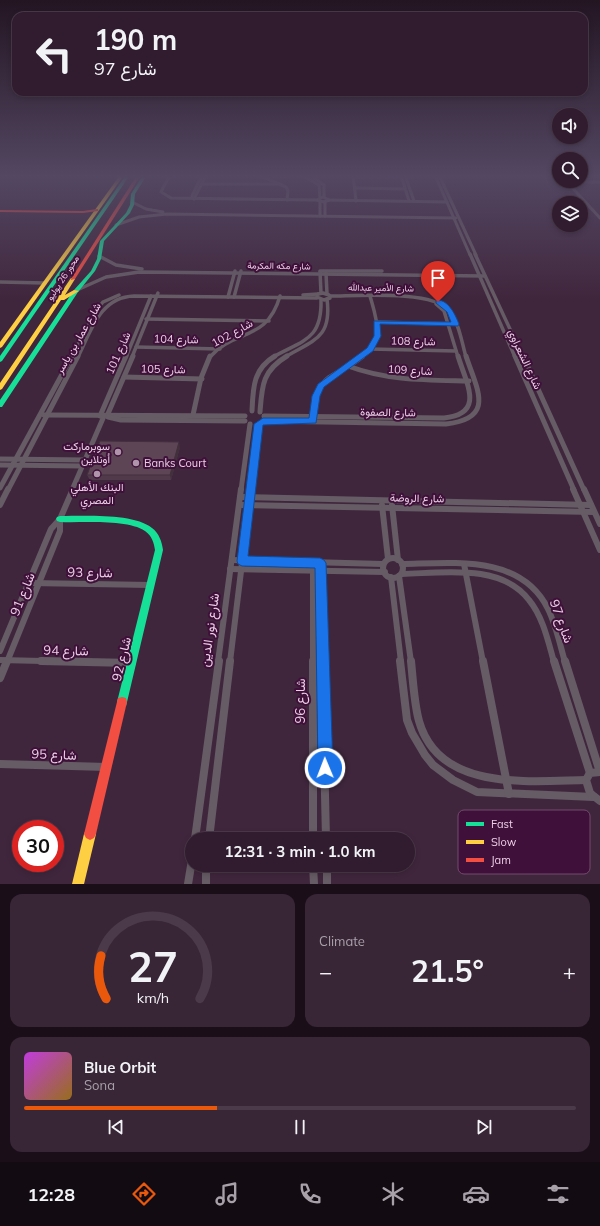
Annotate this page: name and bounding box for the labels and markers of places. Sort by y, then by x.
pin [421,261,455,302]
place label: سوبرماركت أونلاين [63,439,110,466]
marker: سوبرماركت أونلاين [113,447,123,457]
place label: Banks Court [144,456,206,470]
marker: Banks Court [131,458,141,468]
marker: البنك الأهلي المصري [92,469,102,479]
place label: البنك الأهلي المصري [70,480,124,510]

